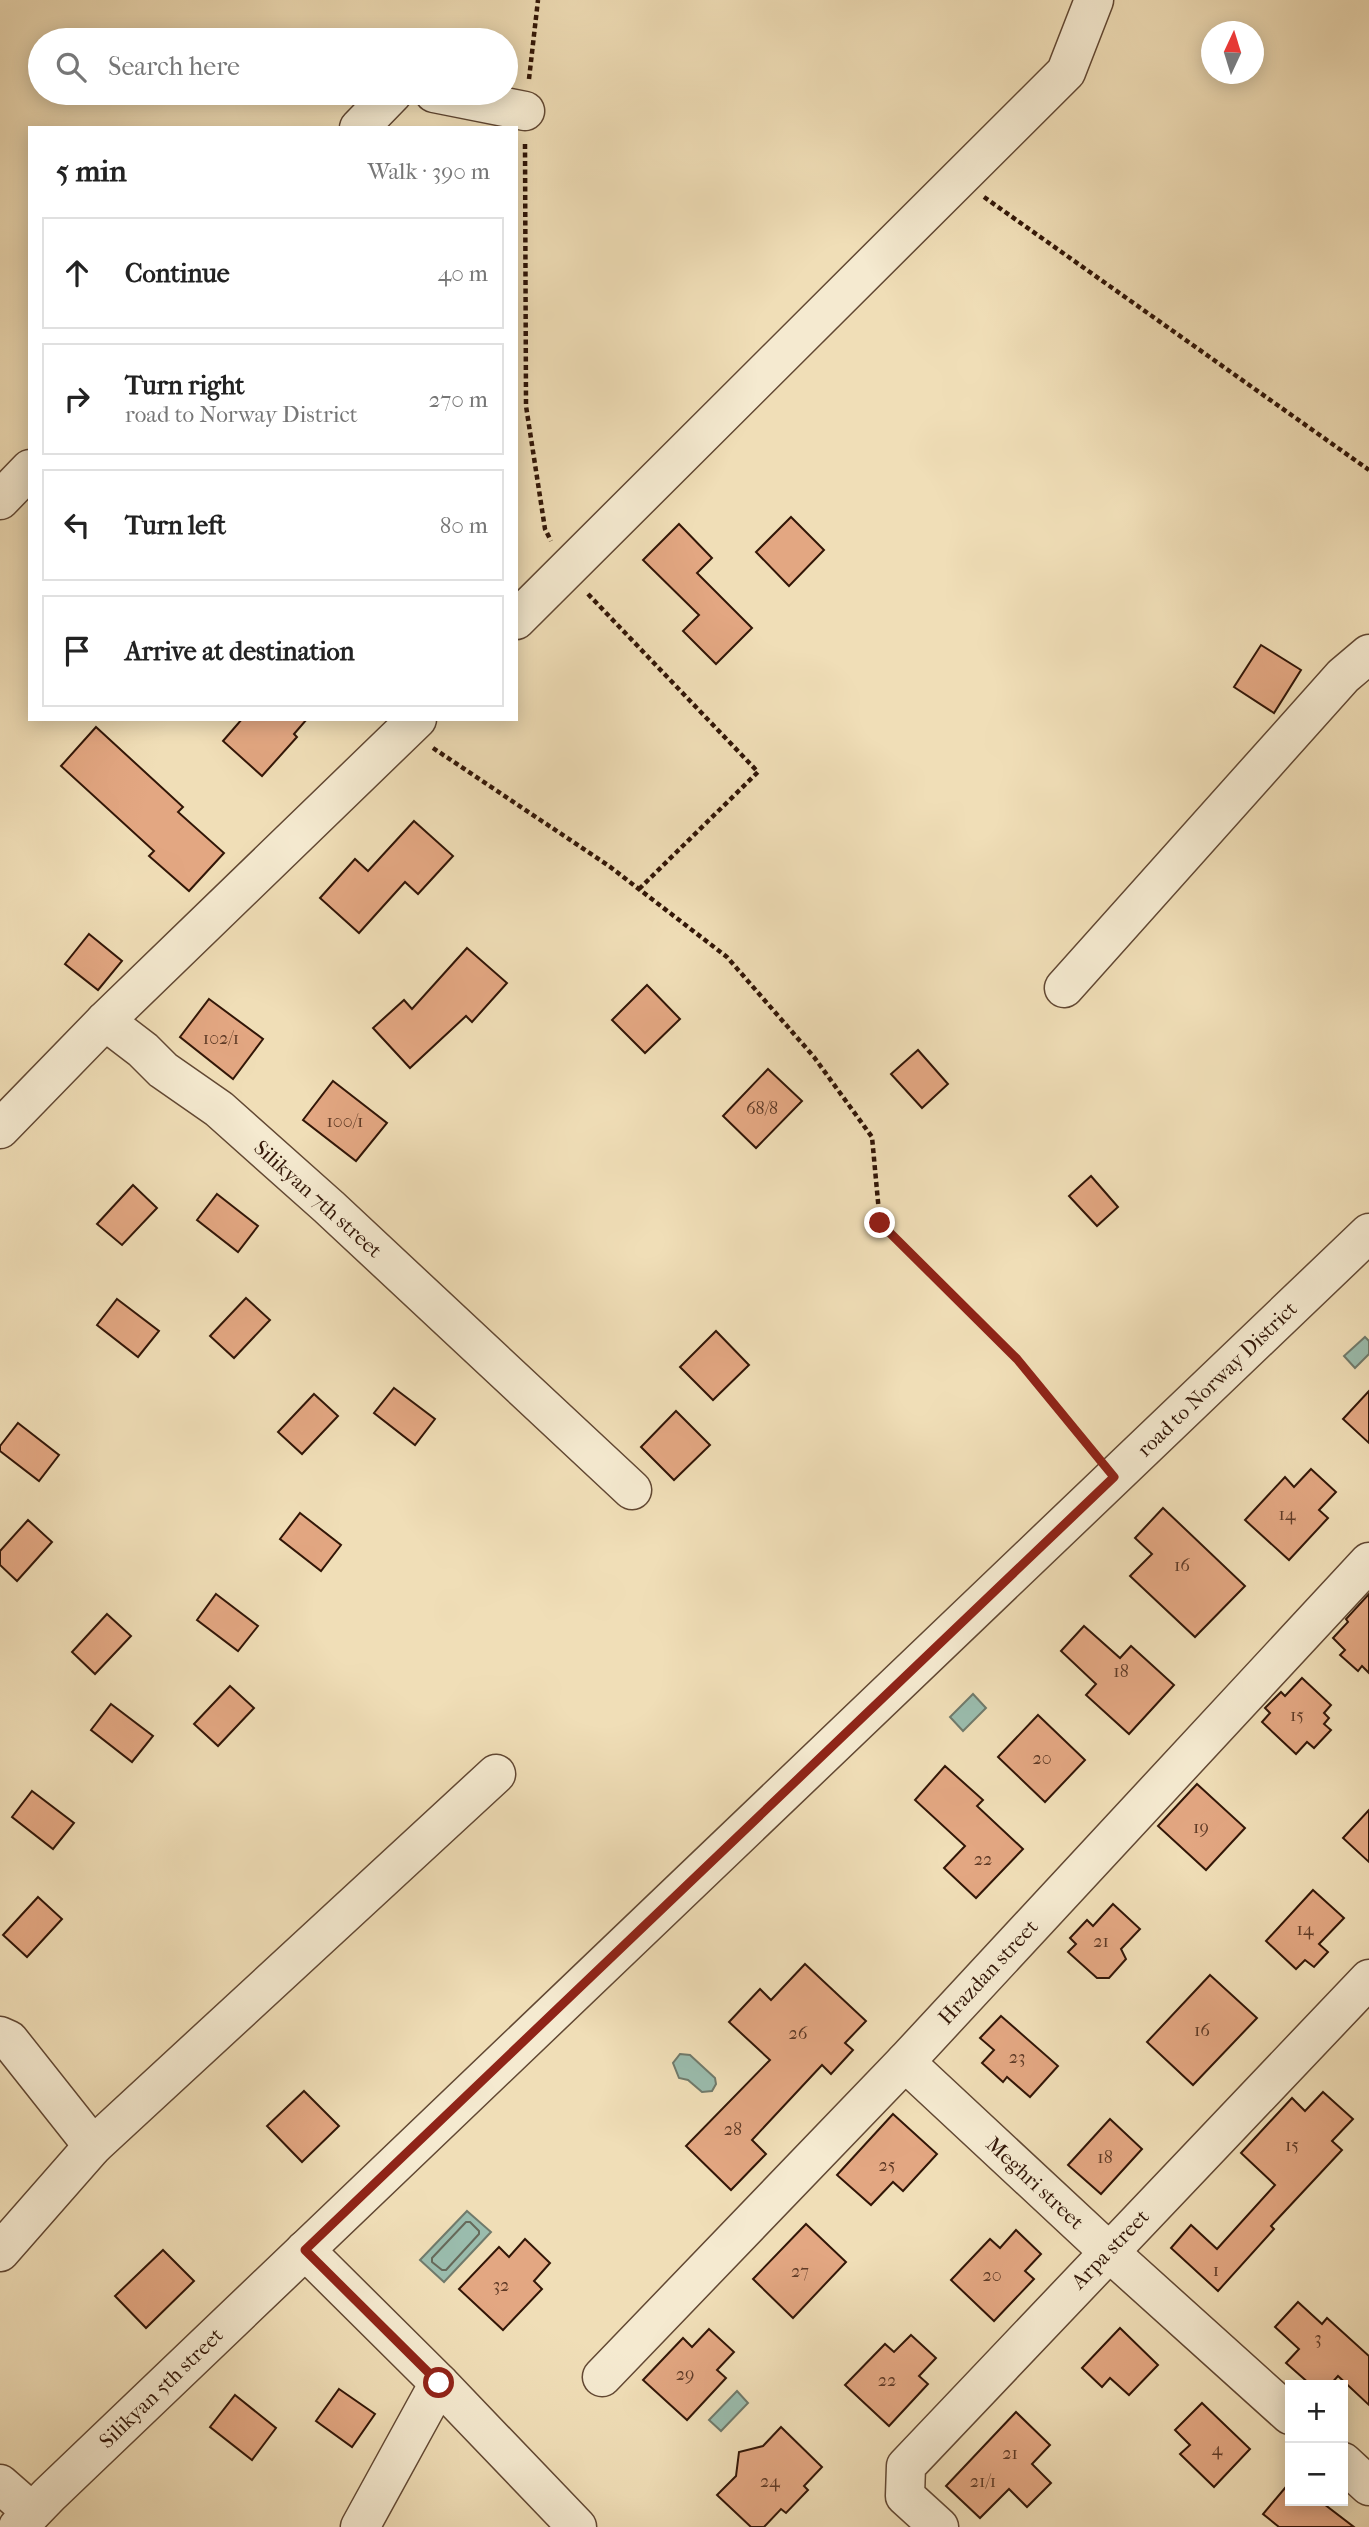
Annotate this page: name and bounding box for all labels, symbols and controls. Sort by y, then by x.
north arrow [1201,21,1264,84]
search box [28,28,518,105]
icon: search [52,48,90,86]
text: Search here [108,51,240,82]
text: 5 min [56,154,127,189]
text: Walk · 390 m [367,158,490,185]
icon: ahead [58,254,96,292]
text: Continue [125,258,230,289]
text: 40 m [438,260,488,287]
text: Turn right [125,370,245,401]
icon: right [58,380,96,418]
text: 270 m [428,386,488,413]
text: road to Norway District [125,401,358,428]
icon: left [58,506,96,544]
text: Turn left [125,510,226,541]
text: 80 m [440,512,488,539]
icon: arrive [58,632,96,670]
text: Arrive at destination [125,636,355,667]
house number: 102/1 [203,1028,239,1049]
house number: 68/8 [746,1098,778,1119]
house number: 100/1 [327,1111,364,1132]
street label: Silikyan 7th street [249,1135,387,1263]
route end [864,1207,895,1238]
street label: road to Norway District [1132,1296,1302,1461]
house number: 14 [1278,1504,1296,1525]
house number: 16 [1174,1555,1190,1576]
house number: 18 [1113,1661,1129,1682]
house number: 15 [1290,1705,1304,1726]
house number: 20 [1032,1748,1052,1769]
house number: 19 [1193,1817,1209,1838]
house number: 22 [974,1849,992,1870]
street label: Hrazdan street [933,1914,1043,2029]
house number: 14 [1296,1919,1314,1940]
house number: 21 [1093,1931,1109,1952]
house number: 16 [1194,2020,1210,2041]
house number: 26 [788,2023,808,2044]
house number: 23 [1009,2047,1025,2068]
house number: 28 [724,2119,742,2140]
street label: Meghri street [981,2132,1089,2235]
house number: 15 [1285,2135,1299,2156]
house number: 18 [1097,2147,1113,2168]
house number: 25 [878,2155,896,2176]
street label: Arpa street [1066,2204,1154,2294]
house number: 1 [1213,2260,1219,2281]
house number: 27 [791,2261,809,2282]
house number: 20 [982,2265,1002,2286]
house number: 32 [493,2275,509,2296]
street label: Silikyan 5th street [94,2323,228,2453]
house number: 3 [1314,2328,1322,2349]
house number: 29 [676,2364,694,2385]
route start [423,2367,454,2398]
house number: 22 [878,2370,896,2391]
map controls [1285,2380,1348,2506]
button: + [1285,2380,1348,2443]
house number: 4 [1212,2439,1223,2460]
house number: 21 [1002,2443,1018,2464]
button: − [1285,2443,1348,2506]
house number: 24 [760,2471,780,2492]
house number: 21/1 [970,2471,996,2492]

